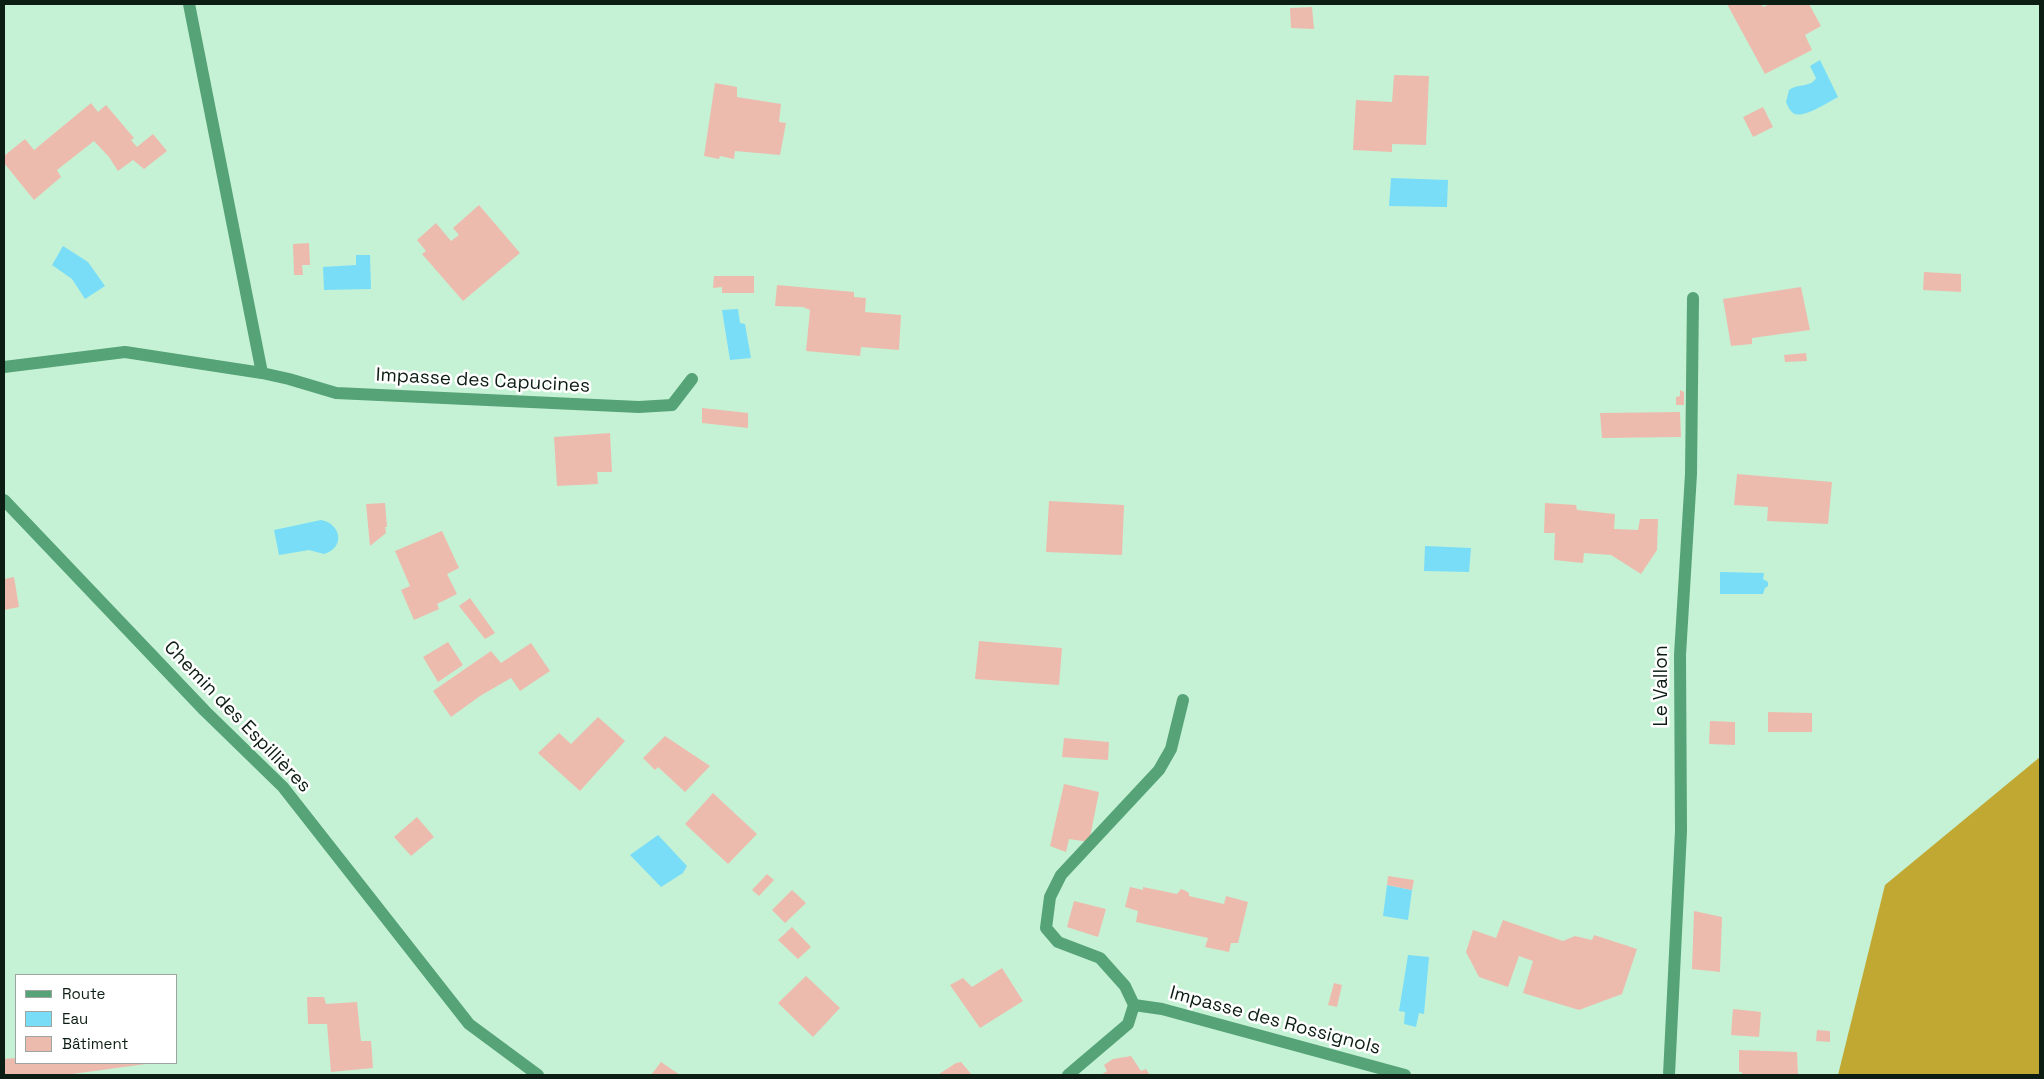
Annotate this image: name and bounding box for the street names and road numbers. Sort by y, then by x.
street label: Impasse des Capucines [375,364,591,398]
street label: Chemin des Espillières [159,636,315,798]
street label: Le Vallon [1651,645,1673,727]
street label: Impasse des Rossignols [1167,982,1383,1060]

